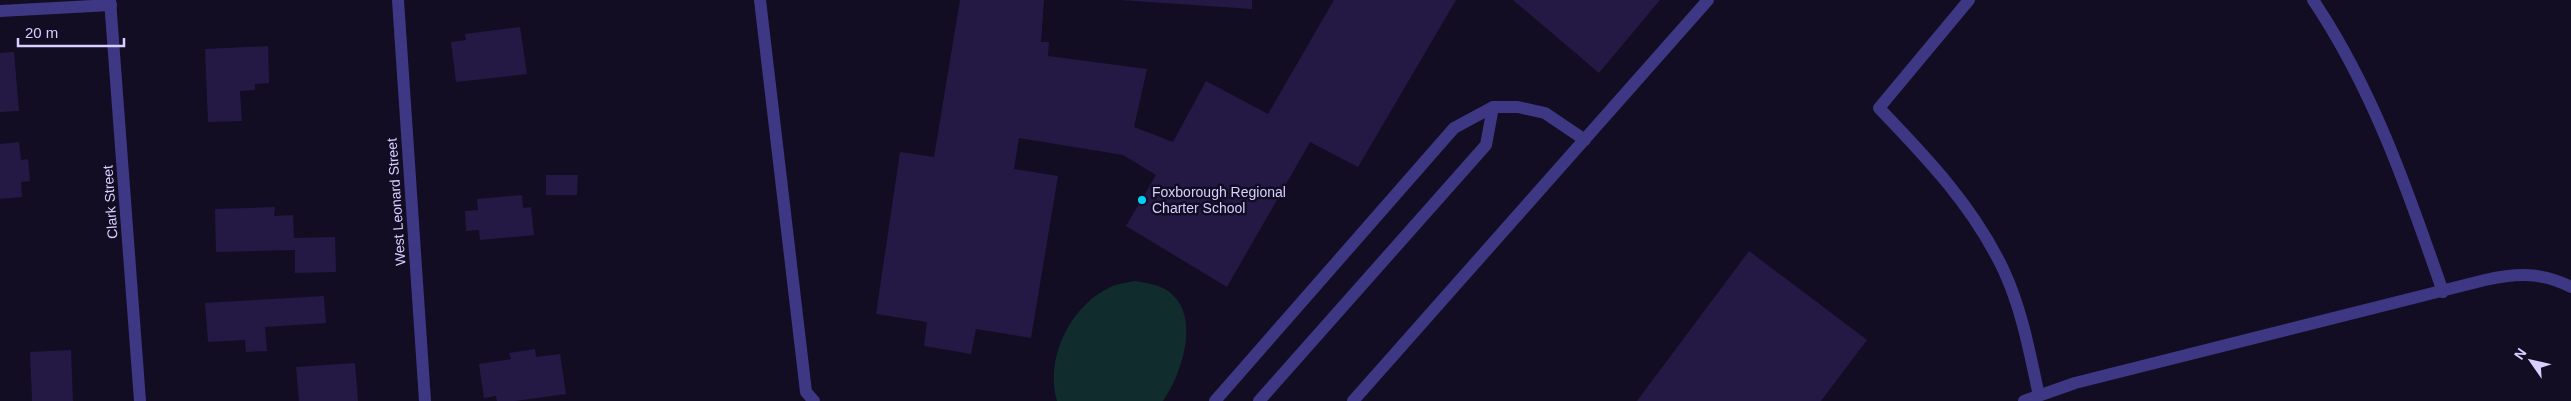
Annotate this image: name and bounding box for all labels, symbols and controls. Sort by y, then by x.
scale bar [18,15,124,47]
text: 20 m [25,24,58,41]
street label: West Leonard Street [384,137,408,266]
street label: Clark Street [99,164,121,239]
place label: Foxborough Regional Charter School [1152,184,1286,216]
marker: Foxborough Regional Charter School [1136,194,1148,206]
north arrow [2506,336,2556,386]
text: N [2511,345,2530,362]

